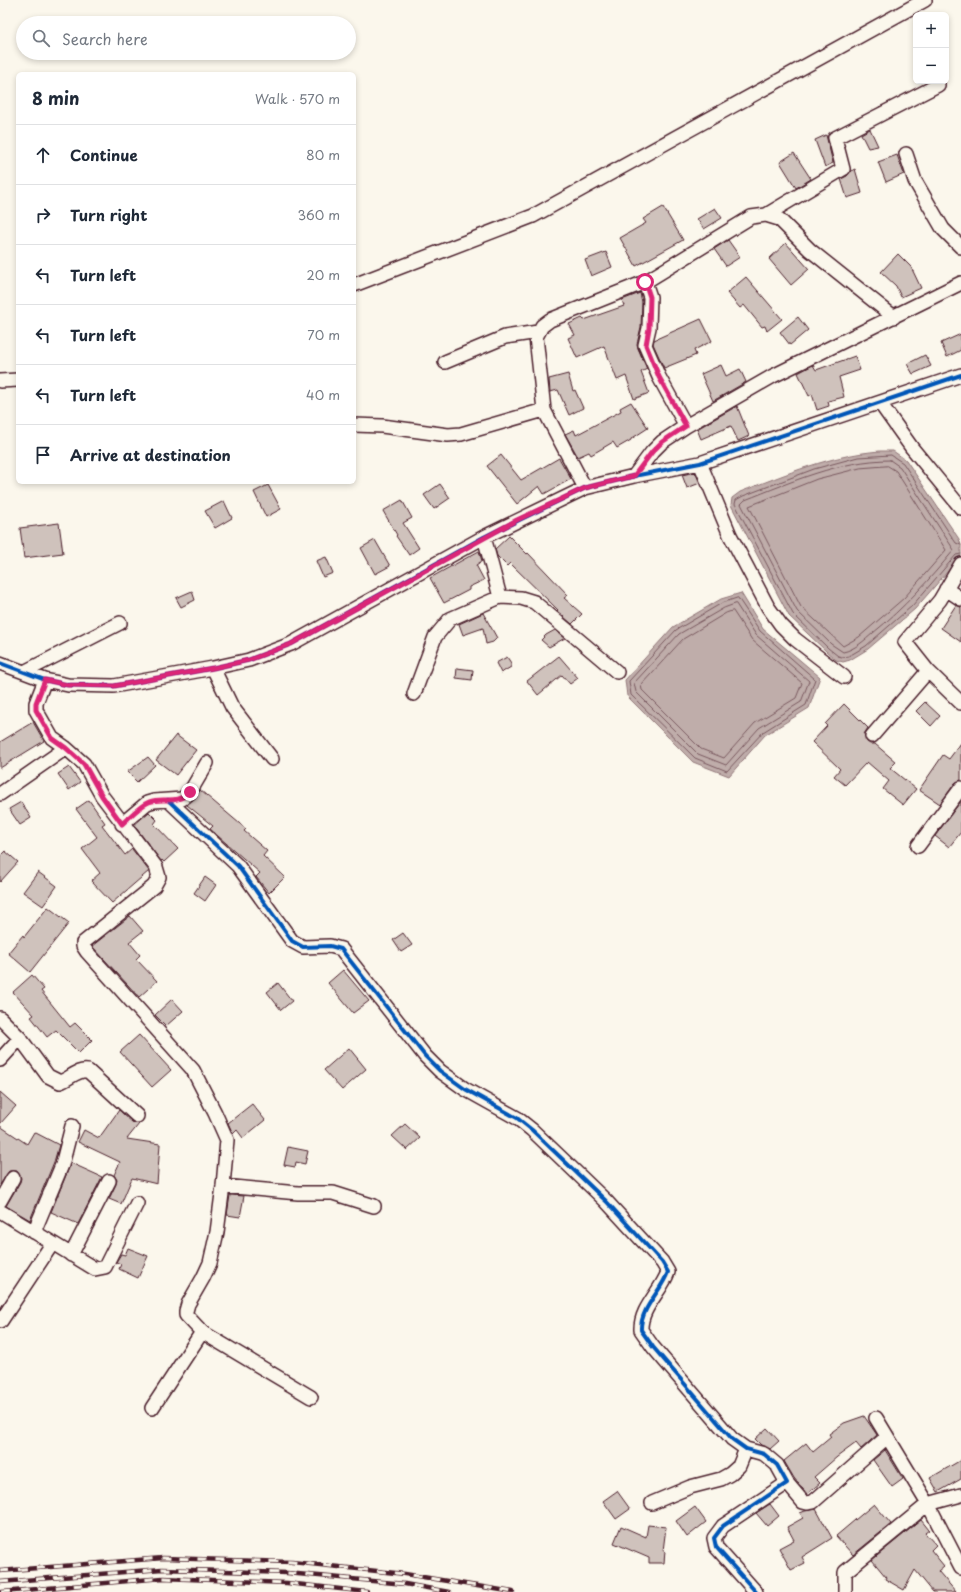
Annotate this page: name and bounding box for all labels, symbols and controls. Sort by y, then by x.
map controls [913,12,949,84]
button: + [913,12,949,48]
search box [16,16,356,60]
icon: search [30,27,52,49]
text: Search here [62,27,148,50]
button: − [913,48,949,84]
text: 8 min [32,85,80,111]
text: Walk · 570 m [255,89,340,108]
text: Continue [70,143,138,166]
icon: ahead [32,144,54,166]
text: 80 m [306,145,340,164]
text: Turn right [70,203,147,226]
icon: right [32,204,54,226]
text: 360 m [297,205,340,224]
text: Turn left [70,263,136,286]
icon: left [32,264,54,286]
text: 20 m [306,265,340,284]
route start [636,273,654,291]
text: Turn left [70,323,136,346]
icon: left [32,324,54,346]
text: 70 m [307,325,340,344]
text: Turn left [70,383,136,406]
icon: left [32,384,54,406]
text: 40 m [306,385,340,404]
text: Arrive at destination [70,443,231,466]
icon: arrive [32,444,54,466]
route end [181,783,199,801]

